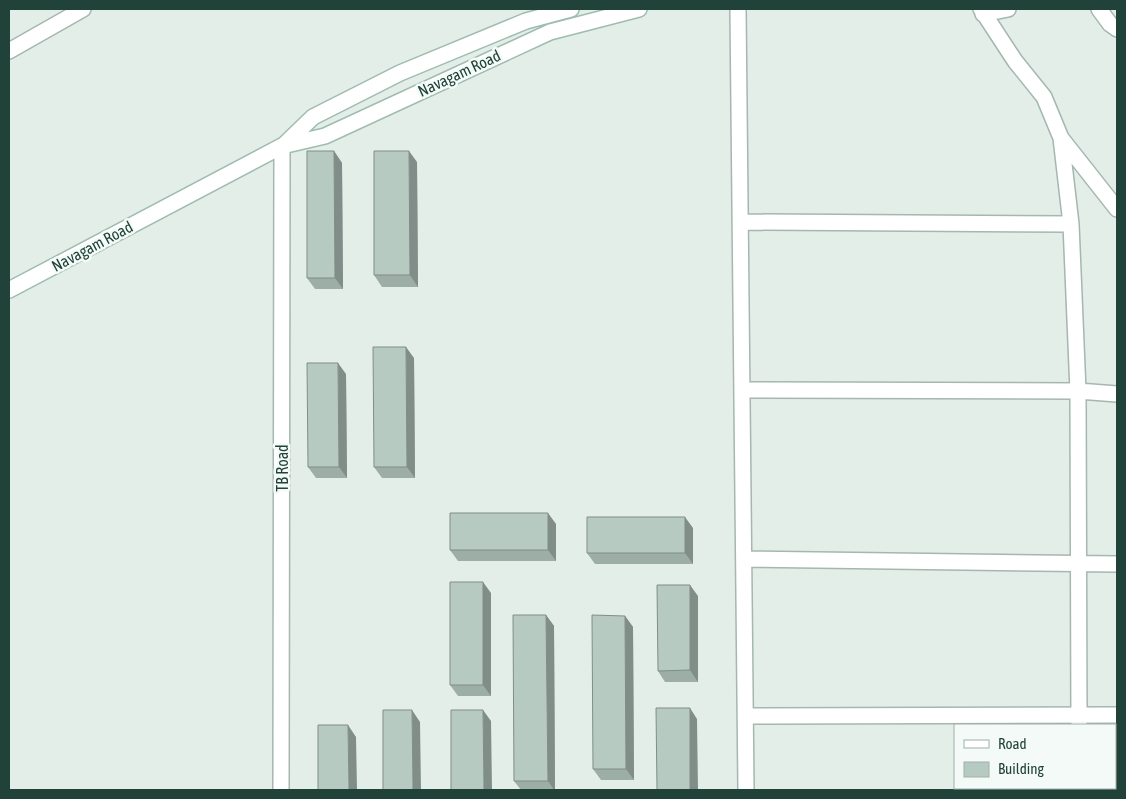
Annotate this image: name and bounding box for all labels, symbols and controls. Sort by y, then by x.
street label: Navagam Road [415,46,504,101]
street label: Navagam Road [48,217,136,276]
street label: TB Road [273,444,291,492]
legend [954,724,1116,789]
text: Road [998,735,1027,752]
text: Building [998,760,1044,777]

